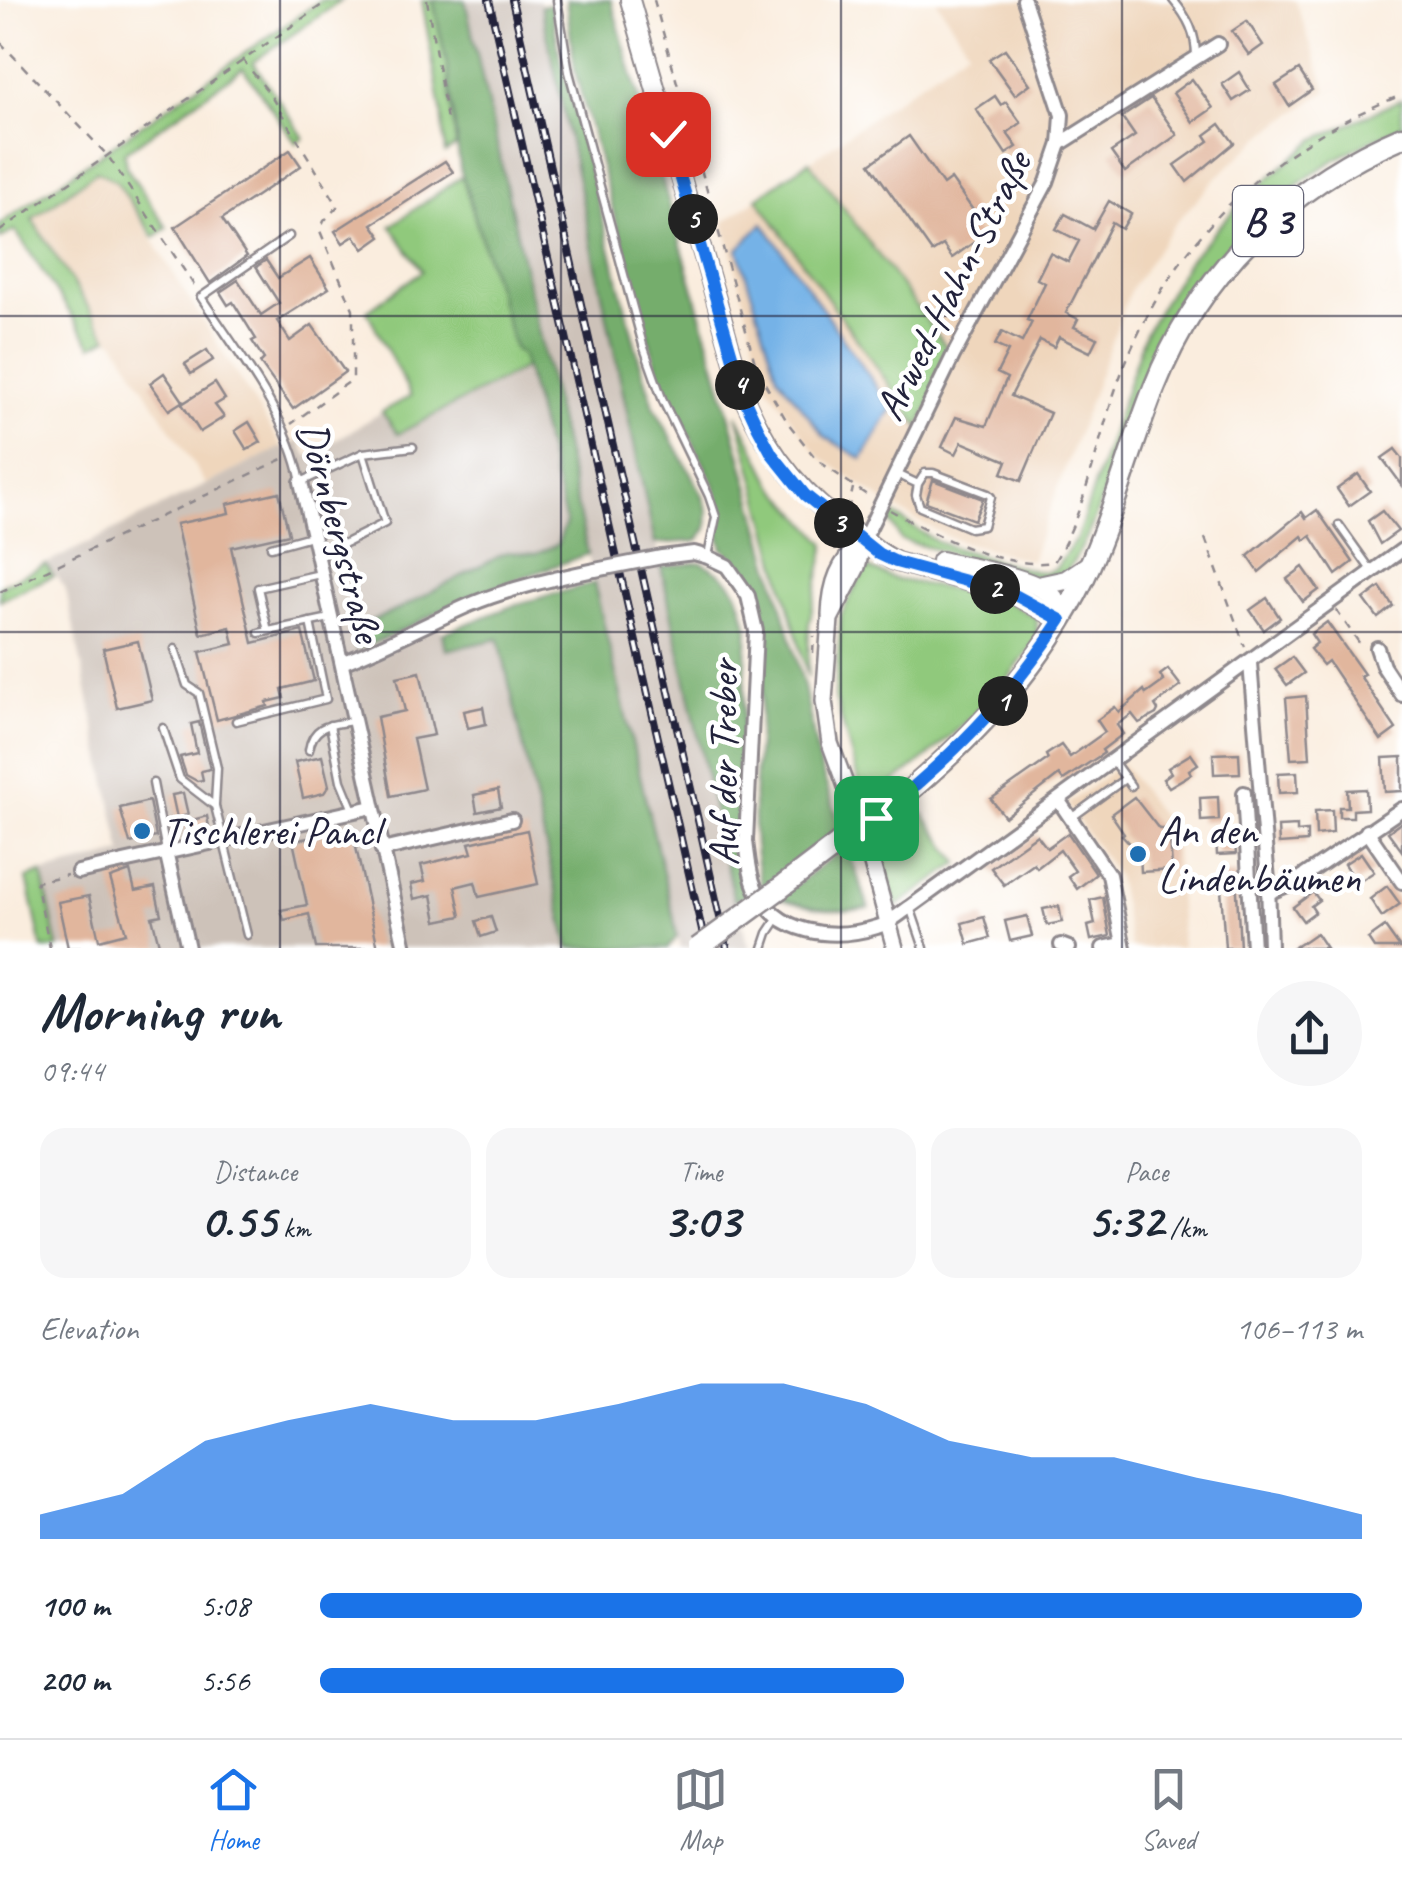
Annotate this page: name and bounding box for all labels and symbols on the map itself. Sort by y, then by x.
pin [626,92,711,177]
street label: Arwed-Hahn-Straße [863,140,1045,429]
road number: B 3 [1233,186,1303,256]
pin: 5 [668,194,718,244]
pin: 4 [715,360,765,410]
street label: Dörnbergstraße [285,416,396,651]
pin: 3 [814,498,864,548]
pin: 2 [970,564,1020,614]
street label: Auf der Treber [697,657,750,866]
pin: 1 [978,676,1028,726]
pin [834,776,919,861]
place label: An den Lindenbäumen [1158,804,1361,905]
place label: Tischlerei Pancl [162,805,387,858]
marker: Tischlerei Pancl [131,820,153,842]
marker: An den Lindenbäumen [1127,843,1149,865]

